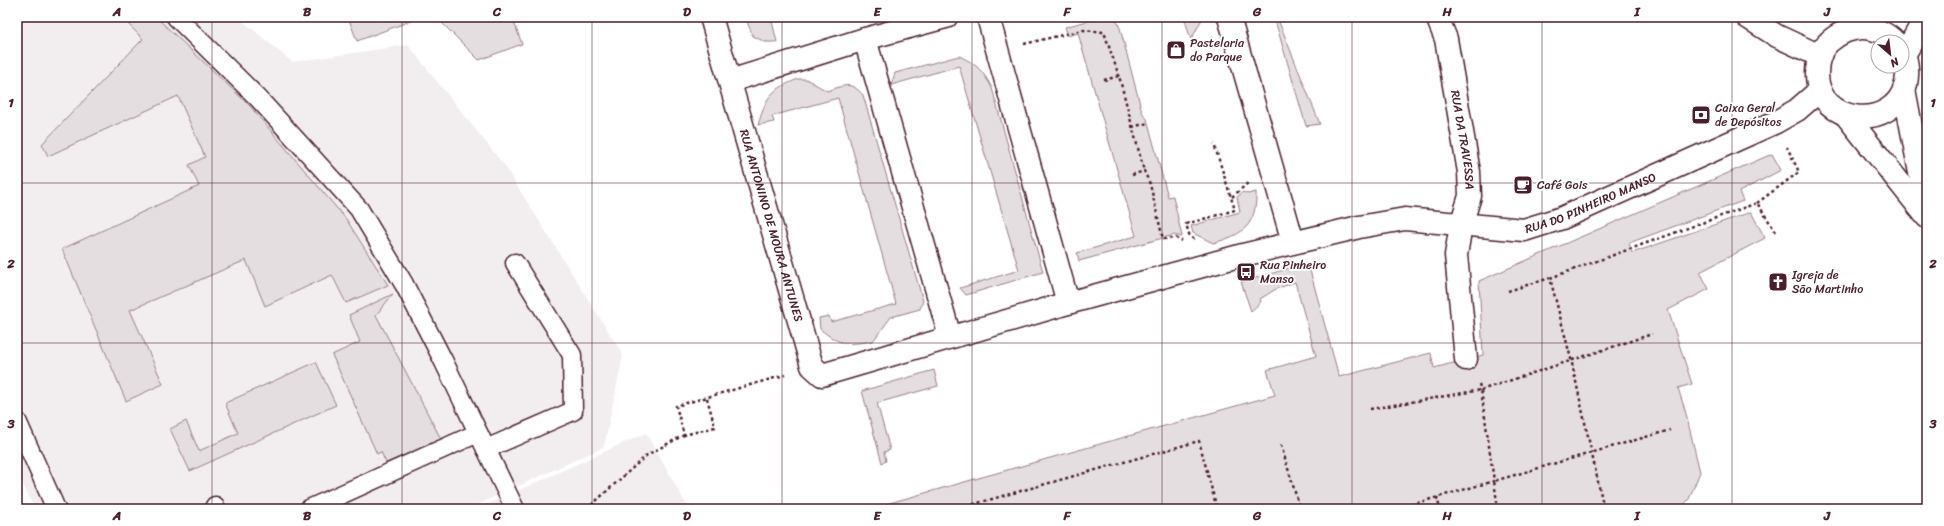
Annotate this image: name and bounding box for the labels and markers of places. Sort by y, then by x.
place label: Pastelaria do Parque [1190,32,1245,68]
shop icon: Pastelaria do Parque [1165,39,1187,61]
place label: Caixa Geral de Depósitos [1715,97,1782,133]
bank icon: Caixa Geral de Depósitos [1690,104,1712,126]
cafe icon: Café Gois [1512,174,1534,196]
place label: Café Gois [1537,174,1588,196]
place label: Rua Pinheiro Manso [1260,254,1326,290]
bus stop icon: Rua Pinheiro Manso [1235,261,1257,283]
place label: Igreja de São Martinho [1791,264,1863,300]
church icon: Igreja de São Martinho [1767,271,1789,293]

